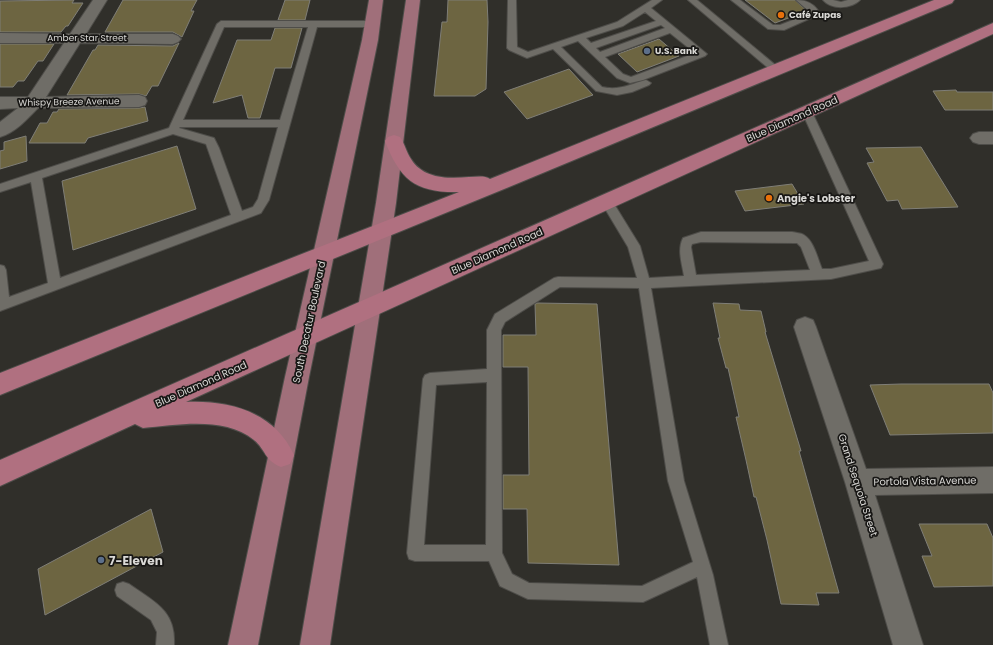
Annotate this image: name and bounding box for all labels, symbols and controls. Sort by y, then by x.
place label: Café Zupas [789,9,841,21]
marker: Café Zupas [776,10,786,20]
street label: Amber Star Street [47,32,127,44]
place label: U.S. Bank [655,45,698,57]
marker: U.S. Bank [642,46,652,56]
street label: Blue Diamond Road [744,92,840,146]
street label: Whispy Breeze Avenue [18,95,120,109]
place label: Angie's Lobster [777,191,856,206]
marker: Angie's Lobster [764,193,774,203]
street label: Blue Diamond Road [449,224,545,278]
street label: South Decatur Boulevard [289,260,329,384]
street label: Blue Diamond Road [153,357,249,411]
street label: Grand Sequoia Street [834,432,882,538]
street label: Portola Vista Avenue [873,473,977,489]
place label: 7-Eleven [109,552,163,569]
marker: 7-Eleven [96,555,106,565]

